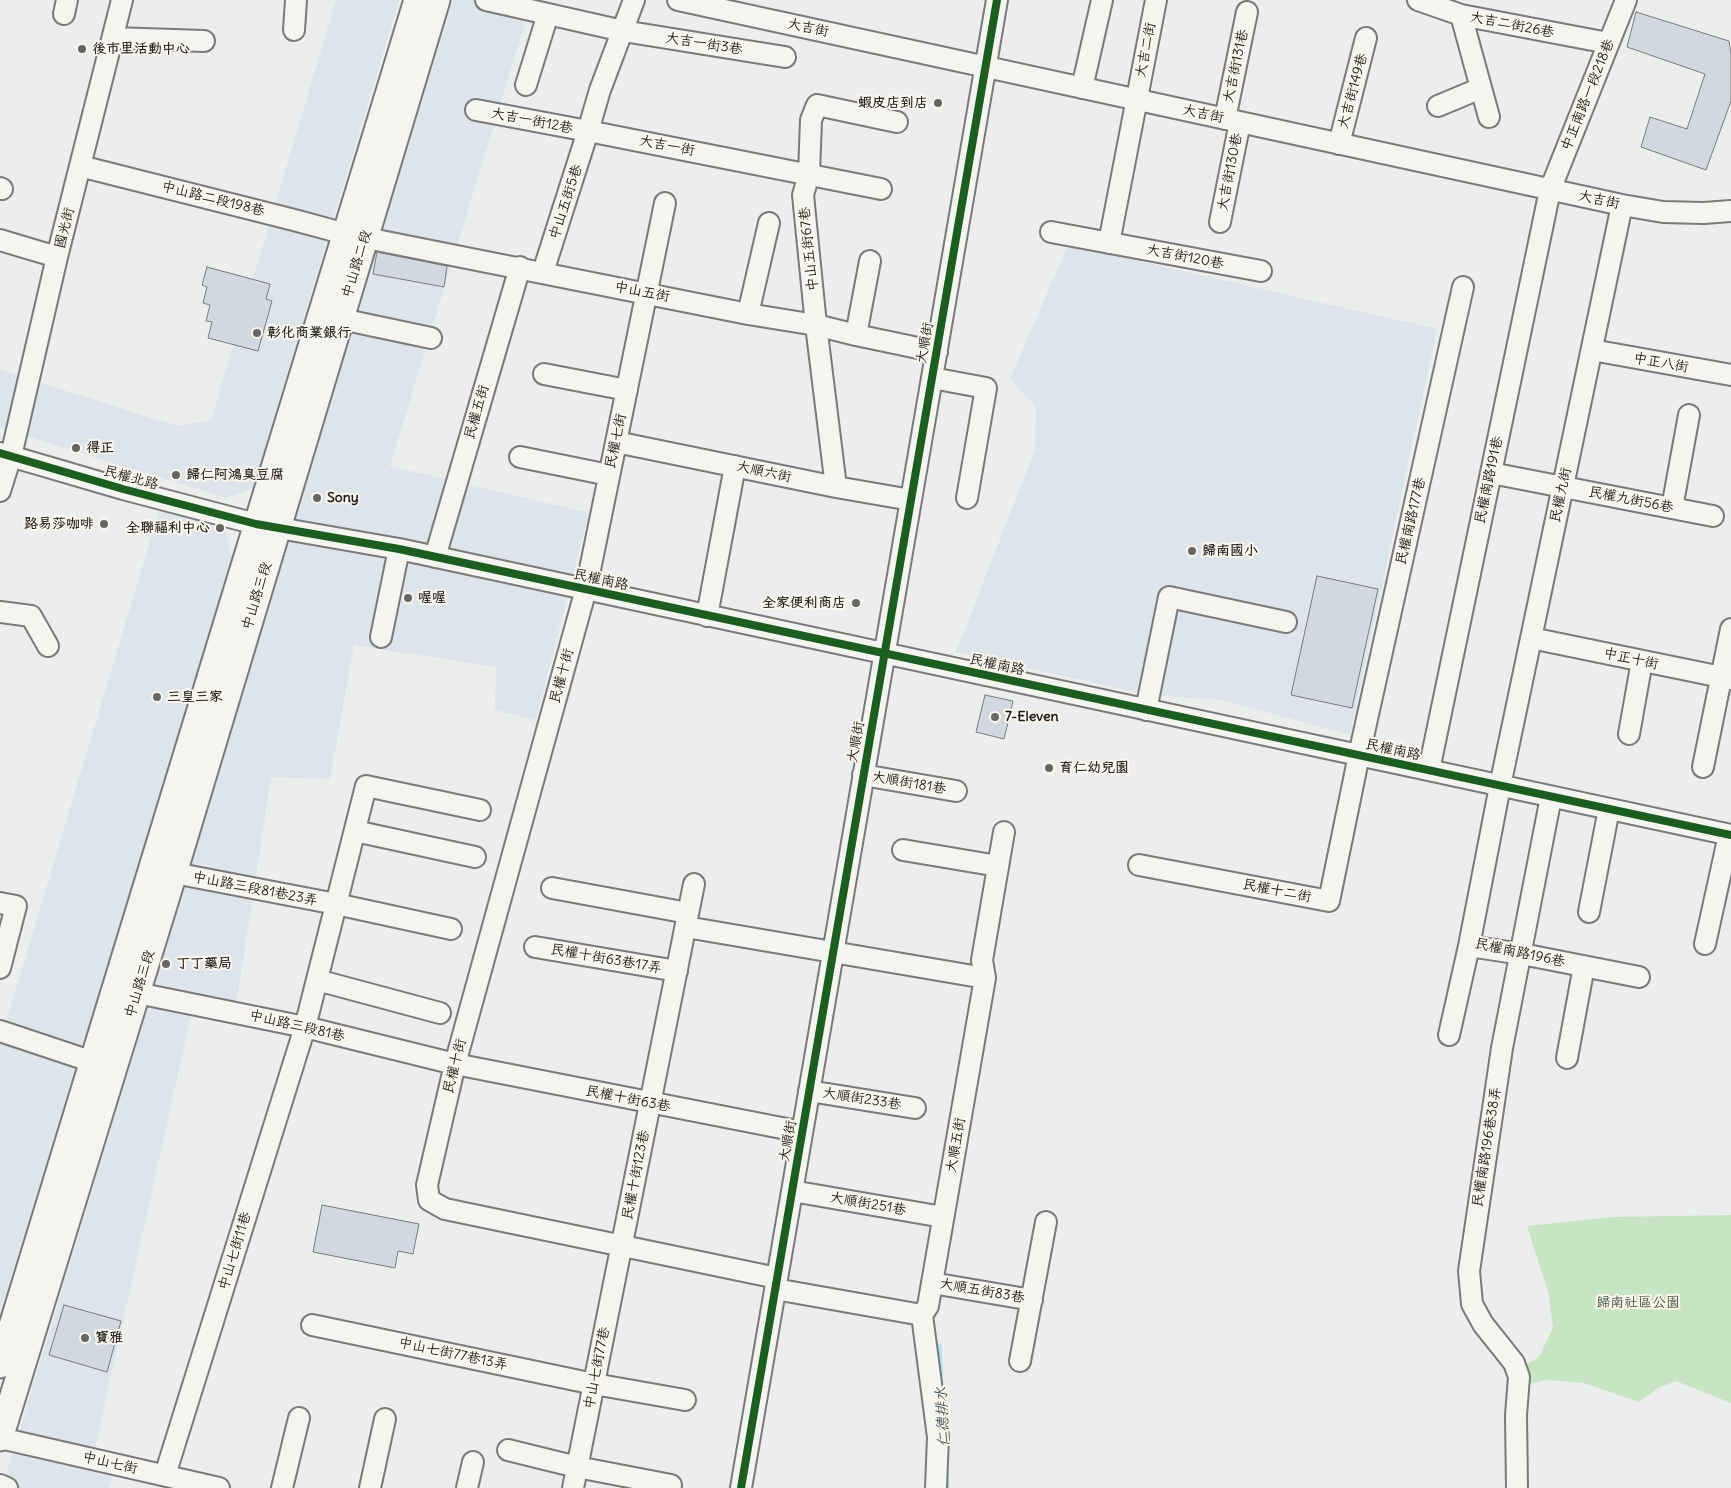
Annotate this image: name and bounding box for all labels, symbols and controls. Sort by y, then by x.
street label: 大吉二街26巷 [1468,9,1556,41]
street label: 大吉街 [786,15,830,41]
street label: 大吉二街 [1132,21,1160,79]
street label: 大吉街131巷 [1220,28,1252,104]
street label: 大吉一街3巷 [664,30,744,58]
street label: 中正南路一段218巷 [1558,37,1618,153]
place label: 後市里活動中心 [92,41,190,57]
marker: 後市里活動中心 [76,43,88,55]
street label: 大吉街149巷 [1335,51,1371,131]
place label: 蝦皮店到店 [858,95,928,111]
marker: 蝦皮店到店 [932,97,944,109]
street label: 大吉街 [1181,101,1225,127]
street label: 大吉一街12巷 [490,105,574,137]
street label: 大吉一街 [638,132,696,160]
street label: 大吉街130巷 [1214,132,1246,212]
street label: 中山五街5巷 [546,162,586,242]
street label: 中山路二段198巷 [160,178,266,220]
street label: 大吉街 [1577,187,1621,213]
street label: 國光街 [52,206,78,250]
street label: 中山五街67巷 [796,206,822,292]
street label: 中山路二段 [339,228,375,300]
street label: 大吉街120巷 [1145,241,1225,273]
street label: 中山五街 [613,278,671,306]
street label: 大順街 [913,321,937,365]
place label: 彰化商業銀行 [267,325,351,341]
marker: 彰化商業銀行 [251,327,263,339]
street label: 中正八街 [1632,350,1690,376]
street label: 民權五街 [461,383,493,441]
street label: 民權七街 [602,412,630,470]
street label: 民權南路191巷 [1472,435,1506,525]
place label: 得正 [86,440,114,456]
marker: 得正 [70,442,82,454]
street label: 大順六街 [735,458,793,486]
street label: 民權北路 [102,463,160,493]
street label: 民權九街 [1547,466,1575,524]
place label: 歸仁阿鴻臭豆腐 [186,467,284,483]
marker: 歸仁阿鴻臭豆腐 [170,469,182,481]
street label: 民權南路177巷 [1393,476,1429,566]
street label: 民權九街56巷 [1587,484,1675,516]
place label: Sony [327,490,359,506]
marker: Sony [311,492,323,504]
place label: 路易莎咖啡 [24,516,94,532]
marker: 路易莎咖啡 [98,518,110,530]
place label: 全聯福利中心 [126,520,210,536]
marker: 全聯福利中心 [214,522,226,534]
place label: 歸南國小 [1202,543,1258,559]
marker: 歸南國小 [1186,545,1198,557]
street label: 中山路三段 [239,560,275,632]
street label: 民權南路 [572,566,630,594]
place label: 喔喔 [418,590,446,606]
marker: 喔喔 [402,592,414,604]
place label: 全家便利商店 [762,595,846,611]
marker: 全家便利商店 [850,597,862,609]
street label: 中正十街 [1602,645,1660,673]
street label: 民權十街 [547,647,577,705]
street label: 民權南路 [968,651,1026,679]
place label: 三皇三家 [167,689,223,705]
marker: 三皇三家 [151,691,163,703]
place label: 7-Eleven [1005,709,1059,725]
marker: 7-Eleven [989,711,1001,723]
street label: 大順街 [844,720,868,764]
street label: 民權南路 [1364,736,1422,764]
place label: 育仁幼兒園 [1059,760,1129,776]
marker: 育仁幼兒園 [1043,762,1055,774]
street label: 大順街181巷 [871,768,947,798]
street label: 中山路三段81巷23弄 [191,869,319,909]
street label: 民權十二街 [1241,876,1313,906]
street label: 民權南路196巷 [1473,935,1567,971]
street label: 民權十街63巷17弄 [549,941,663,977]
street label: 中山路三段 [122,948,158,1020]
place label: 丁丁藥局 [176,956,232,972]
marker: 丁丁藥局 [160,958,172,970]
street label: 中山路三段81巷 [248,1007,346,1045]
street label: 民權十街 [440,1037,470,1095]
street label: 民權十街63巷 [584,1083,672,1115]
street label: 大順街233巷 [821,1084,903,1114]
street label: 民權南路196巷38弄 [1469,1086,1505,1208]
street label: 大順五街 [943,1116,969,1174]
street label: 大順街 [776,1119,800,1163]
street label: 民權十街123巷 [619,1129,653,1221]
street label: 大順街251巷 [828,1189,908,1219]
street label: 中山七街11巷 [215,1210,255,1292]
street label: 大順五街83巷 [938,1275,1026,1307]
park label: 歸南社區公園 [1596,1295,1680,1311]
street label: 中山七街77巷 [581,1325,613,1411]
place label: 寶雅 [95,1330,123,1346]
marker: 寶雅 [79,1332,91,1344]
street label: 中山七街77巷13弄 [397,1334,509,1374]
water label: 仁德排水 [932,1387,954,1447]
street label: 中山七街 [81,1449,139,1477]

